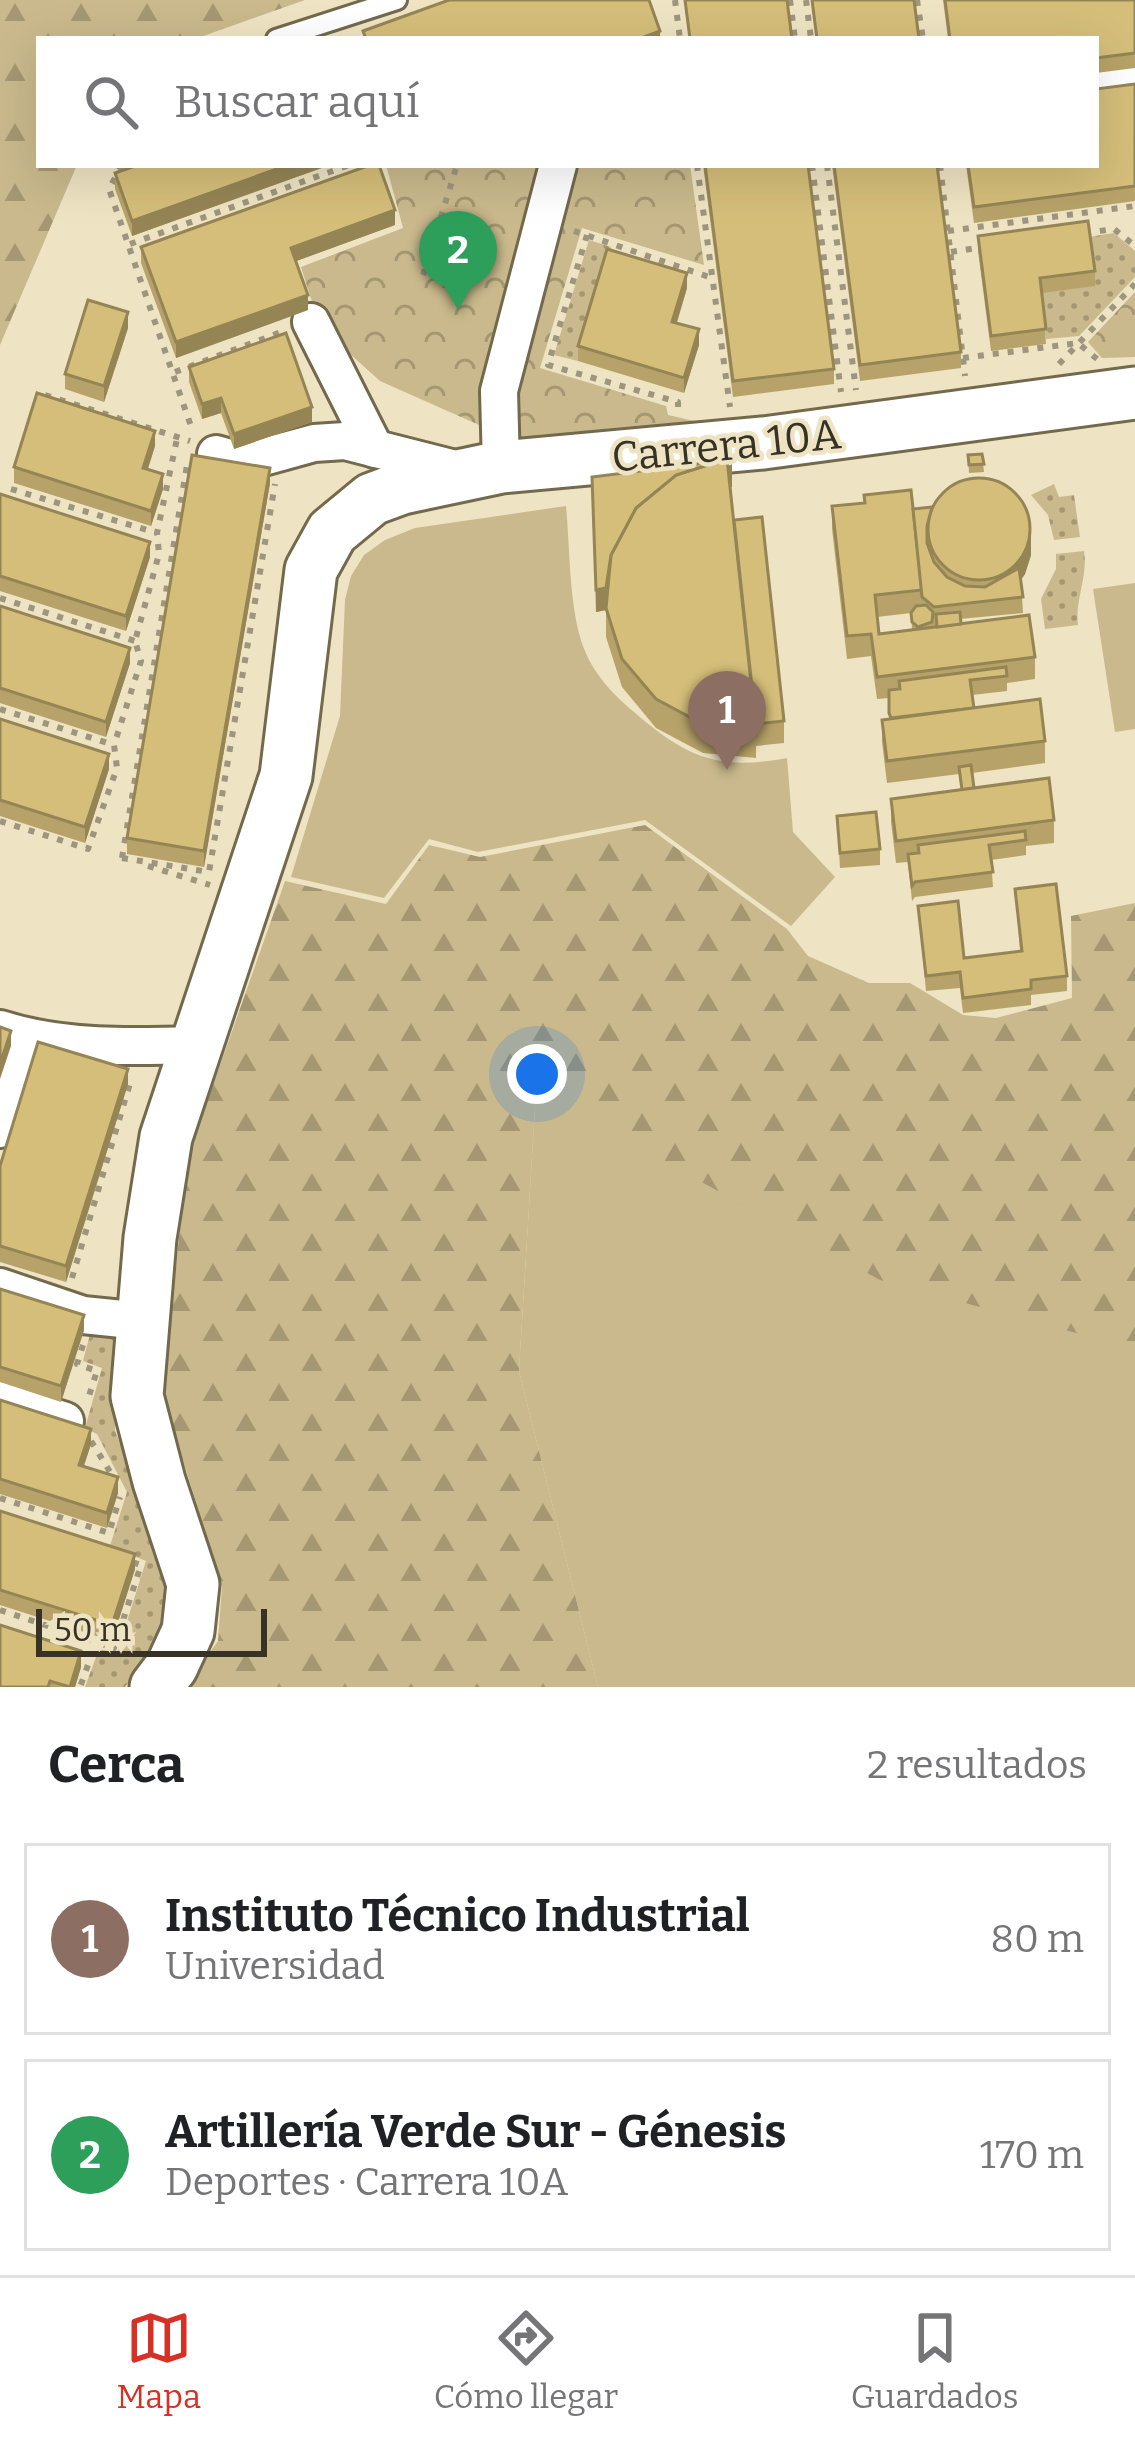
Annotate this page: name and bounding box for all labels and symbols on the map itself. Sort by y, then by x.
pin: 2 [419,211,497,310]
street label: Carrera 10A [609,409,843,483]
pin: 1 [688,671,766,770]
your location [507,1044,567,1104]
scale bar [36,1603,267,1656]

